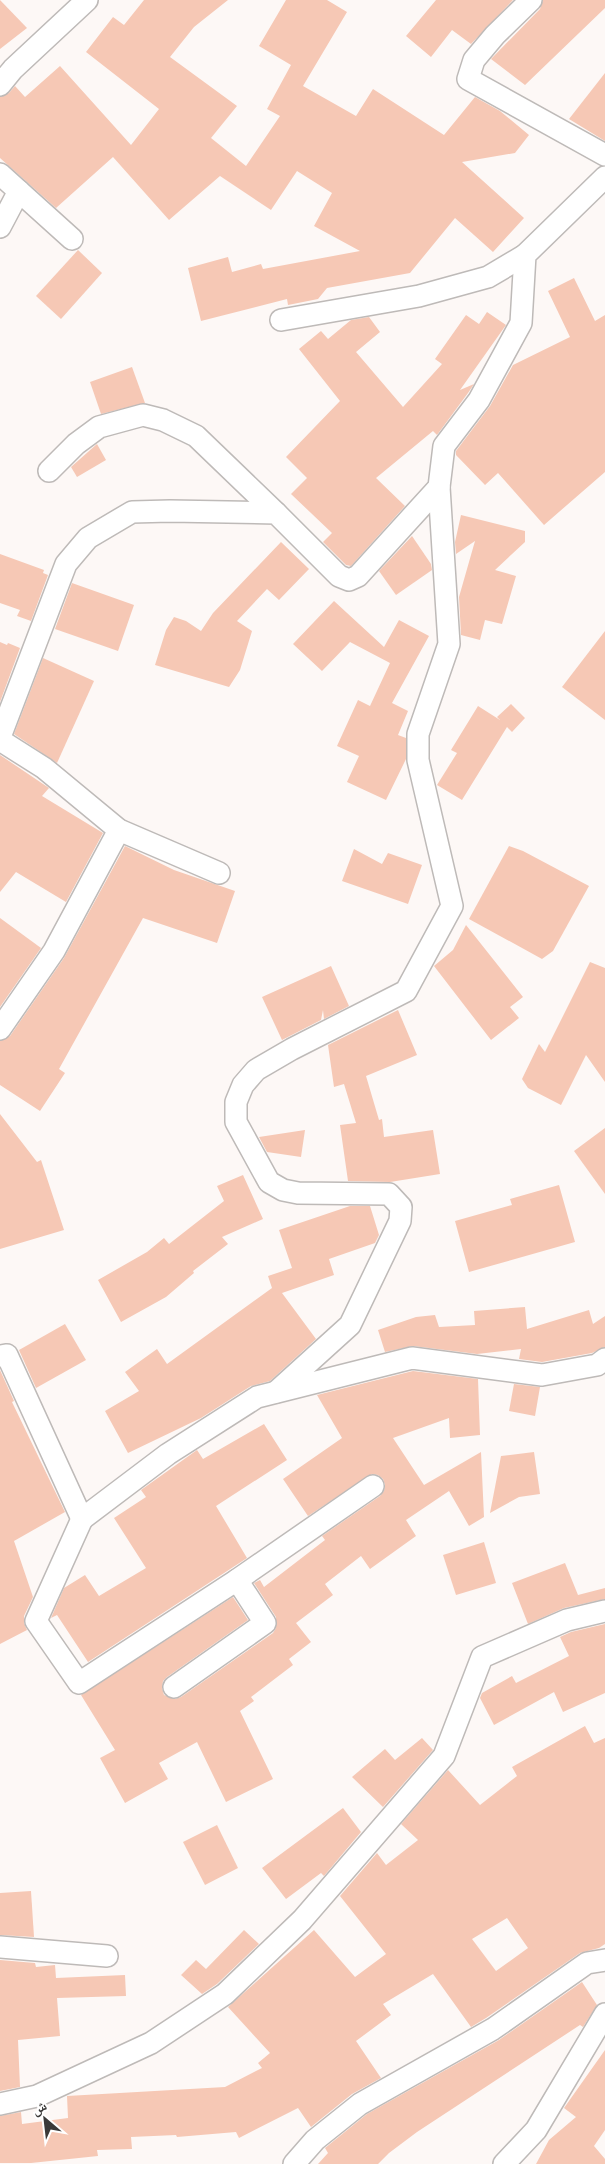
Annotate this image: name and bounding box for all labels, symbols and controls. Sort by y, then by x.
north arrow [20,2094,70,2144]
text: ش [28,2096,50,2119]

